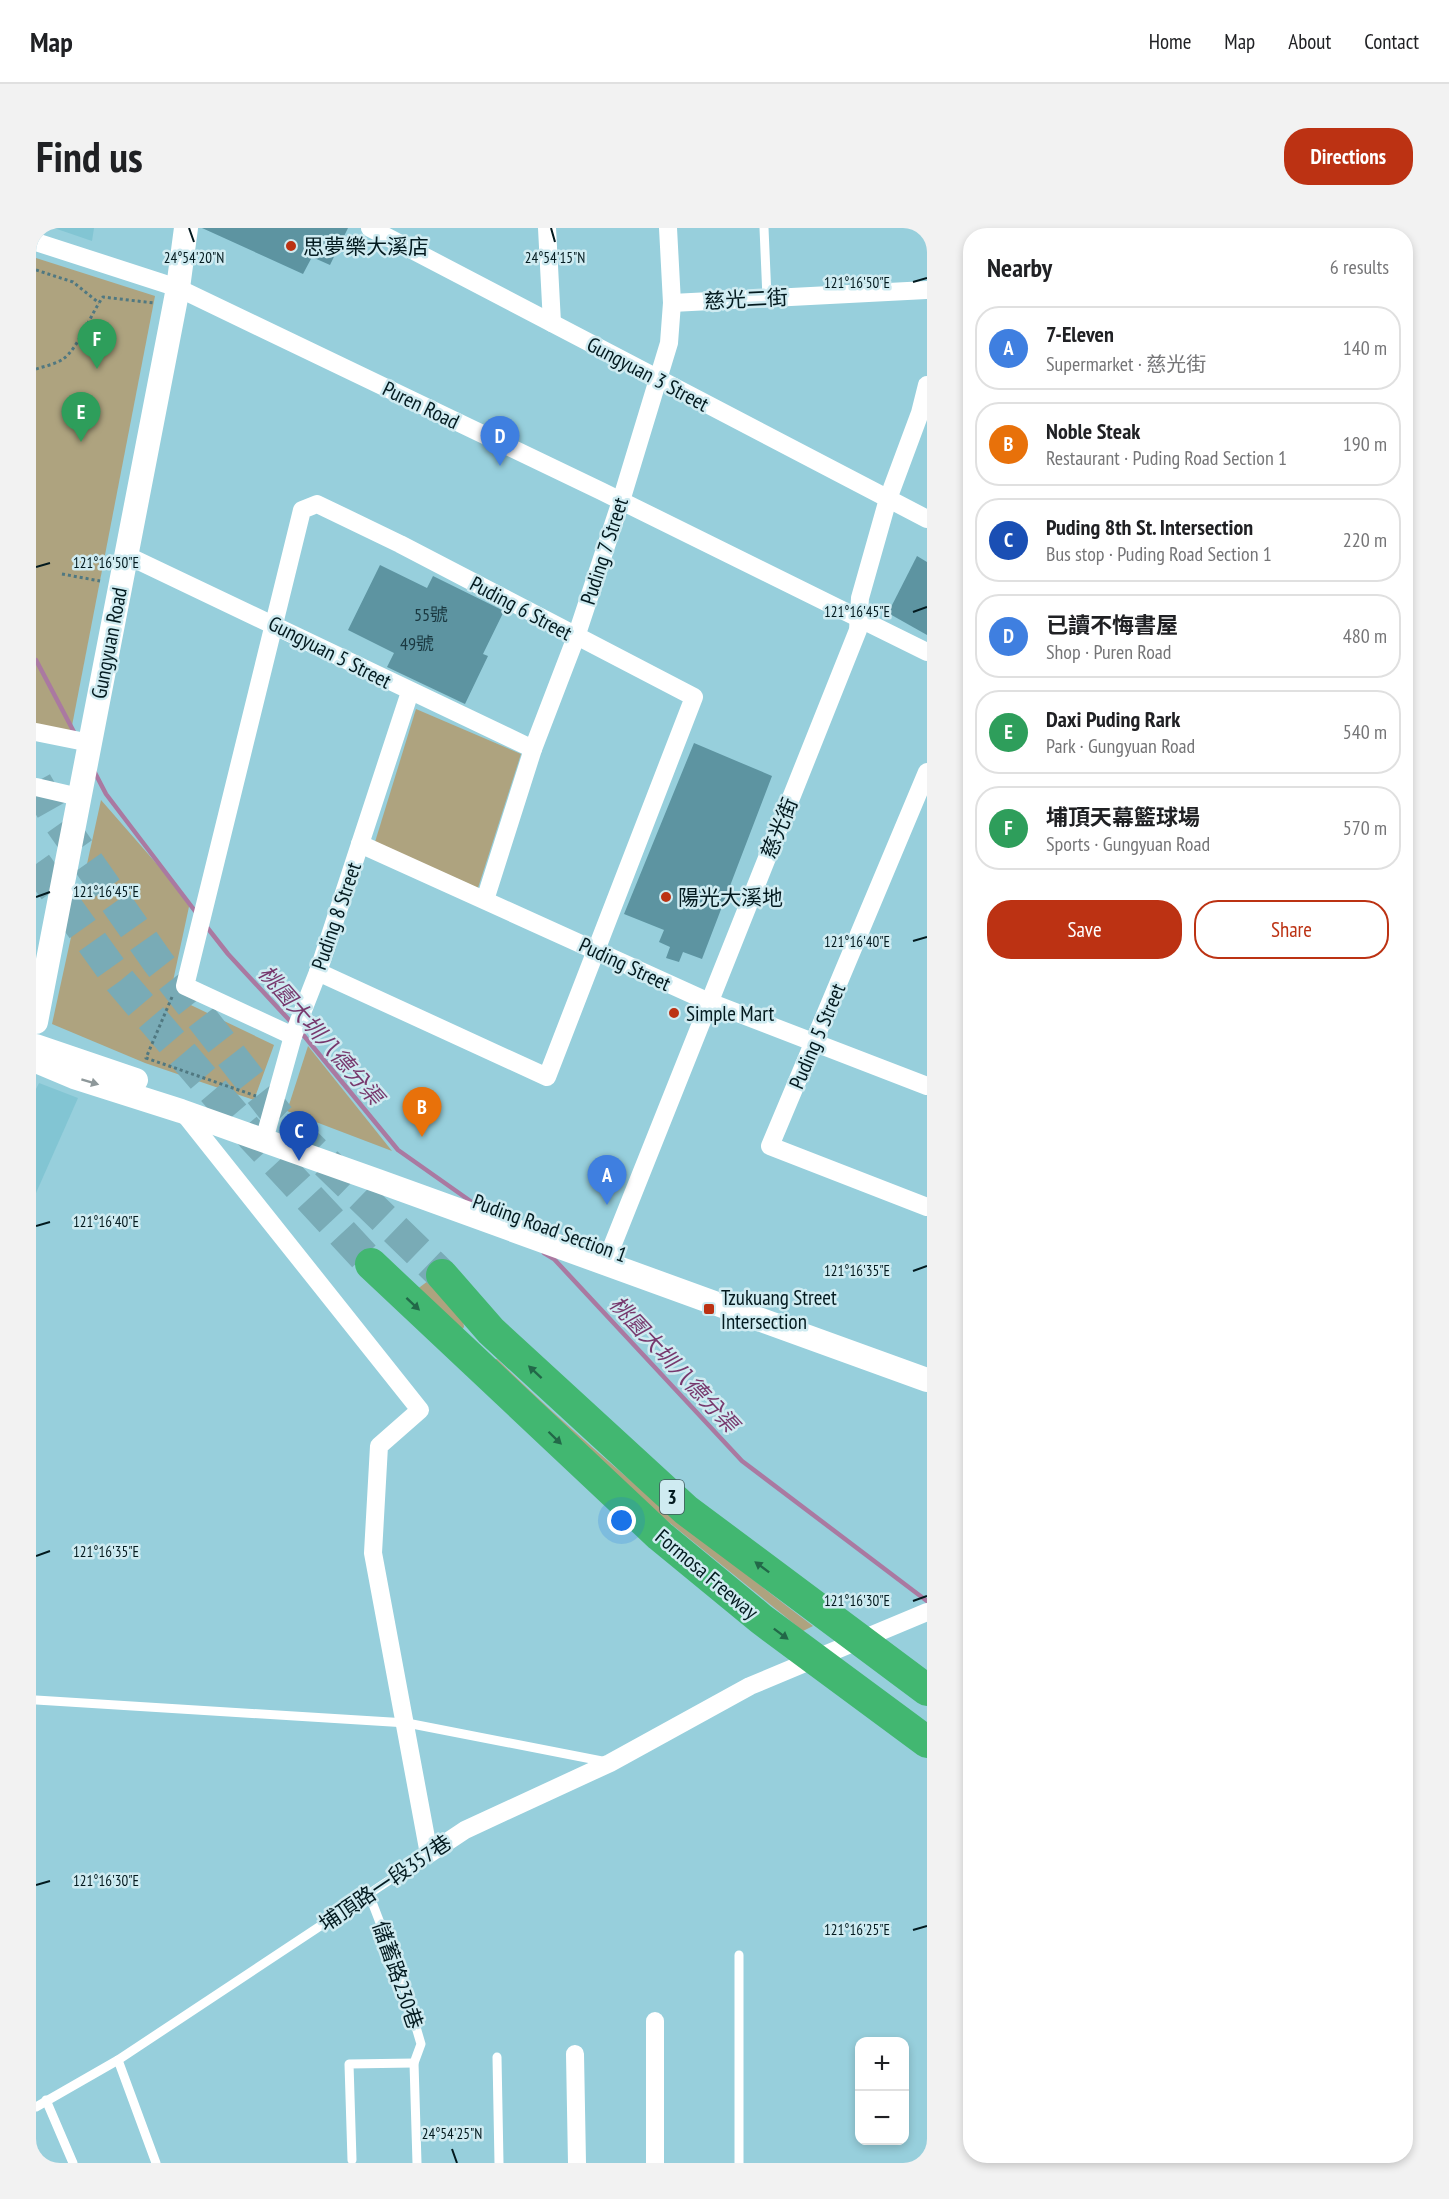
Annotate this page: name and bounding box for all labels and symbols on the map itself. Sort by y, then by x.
place label: 思夢樂大溪店 [303,233,429,260]
marker: 思夢樂大溪店 [284,239,298,253]
text: 24°54'20"N [164,248,224,267]
text: 24°54'15"N [525,248,585,267]
text: 121°16'50"E [824,273,890,292]
street label: 慈光二街 [703,283,789,315]
pin: F [78,320,116,369]
street label: Gungyuan 3 Street [582,331,714,418]
street label: Puren Road [378,375,464,435]
pin: E [62,392,100,442]
pin: D [480,416,520,466]
street label: Puding 7 Street [574,494,634,608]
text: 121°16'50"E [73,553,139,572]
street label: Puding 6 Street [465,570,577,646]
street label: Gungyuan Road [85,585,133,701]
text: 121°16'45"E [824,602,890,621]
house number: 55號 [414,603,448,626]
street label: Gungyuan 5 Street [264,610,396,695]
house number: 49號 [400,632,434,655]
street label: 慈光街 [755,794,803,862]
street label: Puding 8 Street [305,859,367,973]
text: 121°16'45"E [73,882,139,901]
place label: 陽光大溪地 [678,884,783,911]
marker: 陽光大溪地 [659,890,673,904]
street label: Puding Street [575,931,675,997]
text: 121°16'40"E [824,932,890,951]
water label: 桃園大圳八德分渠 [253,959,391,1113]
street label: Puding 5 Street [783,979,851,1093]
place label: Simple Mart [686,1000,774,1027]
marker: Simple Mart [667,1006,681,1020]
one-way arrow [81,1078,99,1087]
pin: B [402,1088,442,1137]
pin: C [280,1112,318,1161]
pin: A [588,1156,626,1205]
street label: Puding Road Section 1 [469,1188,631,1268]
text: 121°16'40"E [73,1212,139,1231]
text: 121°16'35"E [824,1261,890,1280]
place label: Tzukuang Street Intersection [721,1284,837,1335]
water label: 桃園大圳八德分渠 [604,1290,746,1440]
one-way arrow [406,1297,421,1311]
marker: Tzukuang Street Intersection [702,1302,716,1316]
one-way arrow [527,1365,542,1379]
one-way arrow [547,1431,561,1445]
road number: 3 [660,1480,684,1514]
your location [607,1506,636,1535]
street label: Formosa Freeway [650,1523,764,1625]
text: 121°16'35"E [73,1542,139,1561]
one-way arrow [754,1561,770,1574]
text: 121°16'30"E [824,1591,890,1610]
one-way arrow [774,1628,789,1640]
street label: 埔頂路一段357巷 [313,1829,457,1937]
text: 121°16'30"E [73,1871,139,1890]
street label: 儲蓄路230巷 [367,1917,429,2033]
text: 121°16'25"E [824,1920,890,1939]
text: 24°54'25"N [422,2124,482,2143]

